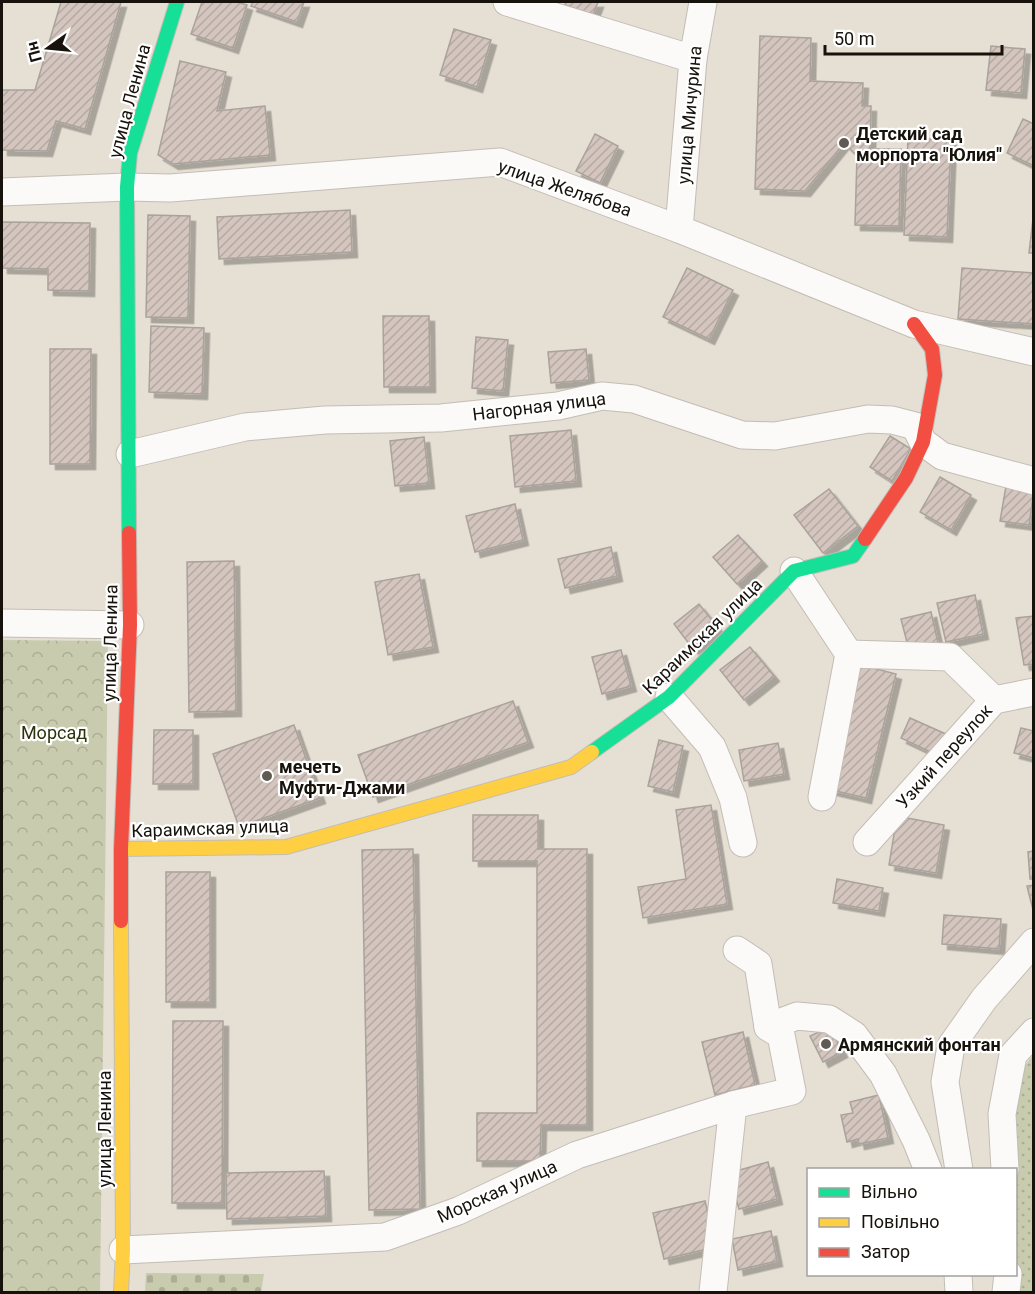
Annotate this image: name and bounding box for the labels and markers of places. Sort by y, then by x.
place label: Детский сад морпорта "Юлия" [856,123,1002,165]
marker: Детский сад морпорта "Юлия" [837,136,851,150]
place label: мечеть Муфти-Джами [279,756,405,798]
marker: мечеть Муфти-Джами [260,769,274,783]
place label: Армянский фонтан [838,1034,1001,1055]
marker: Армянский фонтан [819,1037,833,1051]

